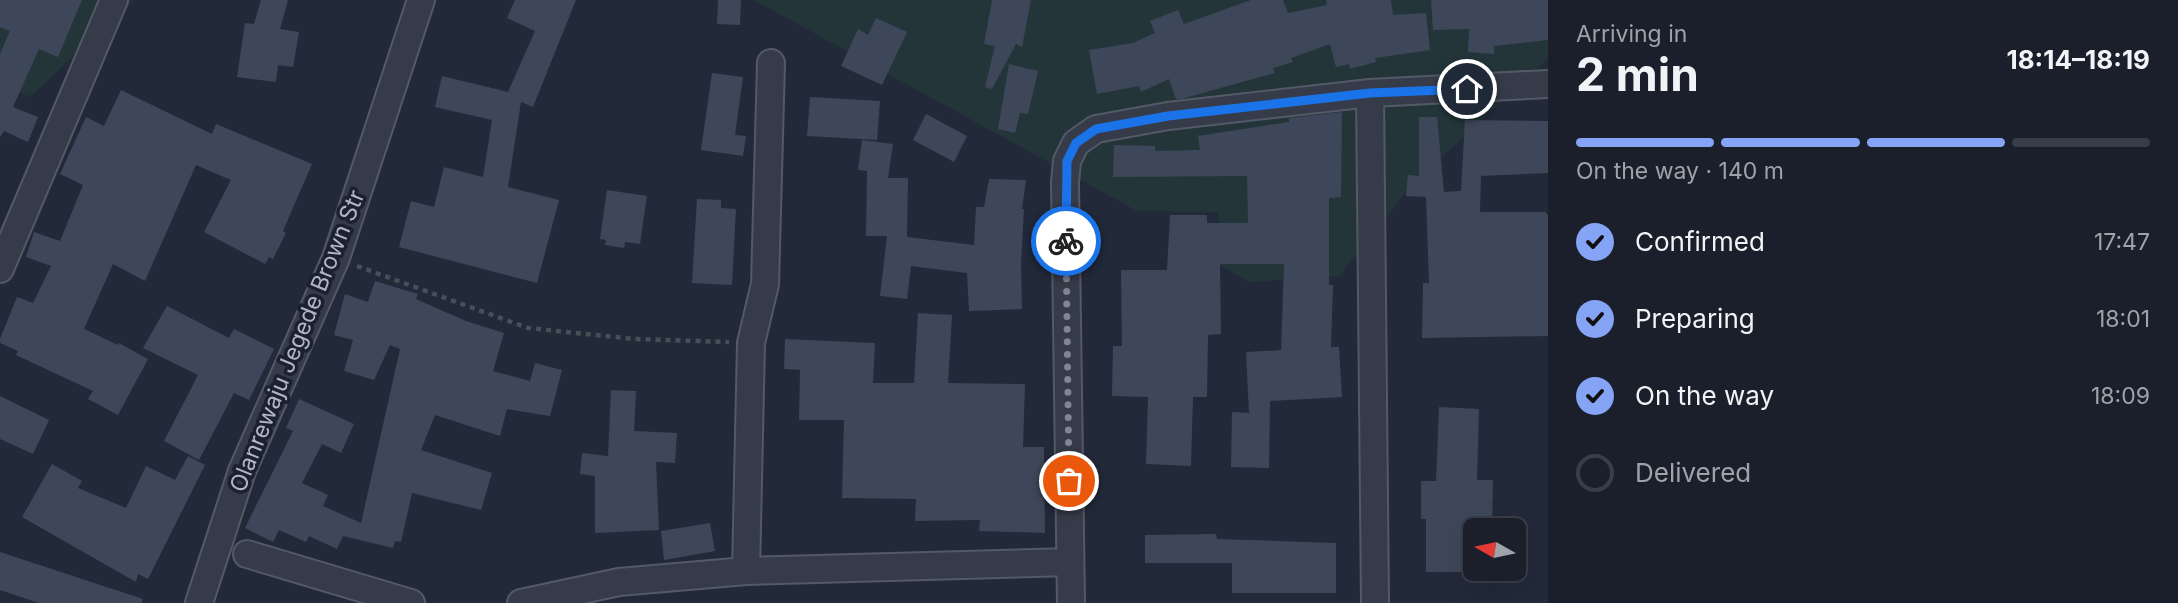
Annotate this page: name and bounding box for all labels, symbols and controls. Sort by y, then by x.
text: Arriving in [1576,20,1687,48]
text: 18:14–18:19 [2006,44,2150,75]
text: 2 min [1576,46,1699,102]
pin [1437,59,1497,119]
icon: home [1448,70,1486,108]
text: On the way · 140 m [1576,157,1784,185]
street label: Olanrewaju Jegede Brown Str [224,186,371,496]
courier [1031,206,1101,276]
icon: bike [1047,222,1085,260]
icon: check [1576,223,1614,261]
text: Confirmed [1635,226,1765,257]
text: 17:47 [2094,228,2150,256]
icon: check [1576,300,1614,338]
text: Preparing [1635,303,1755,334]
text: 18:01 [2096,305,2150,333]
icon: check [1576,377,1614,415]
text: On the way [1635,380,1774,411]
text: 18:09 [2091,382,2150,410]
pin [1039,451,1099,511]
text: Delivered [1635,457,1751,488]
icon: bag [1050,462,1088,500]
north arrow [1463,518,1526,581]
map controls [1463,518,1526,581]

